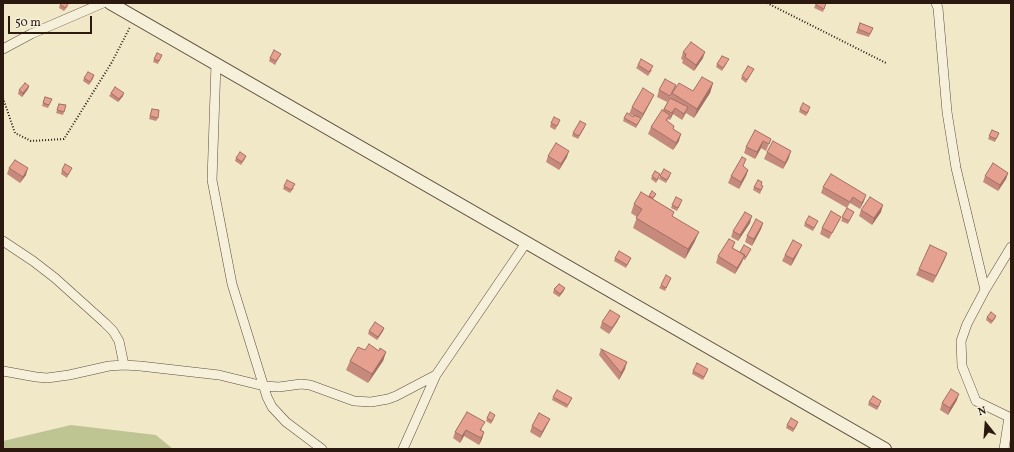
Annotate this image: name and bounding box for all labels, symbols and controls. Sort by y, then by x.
scale bar [10,8,94,34]
text: 50 m [15,15,41,31]
north arrow [966,404,1006,444]
text: N [976,404,988,420]

